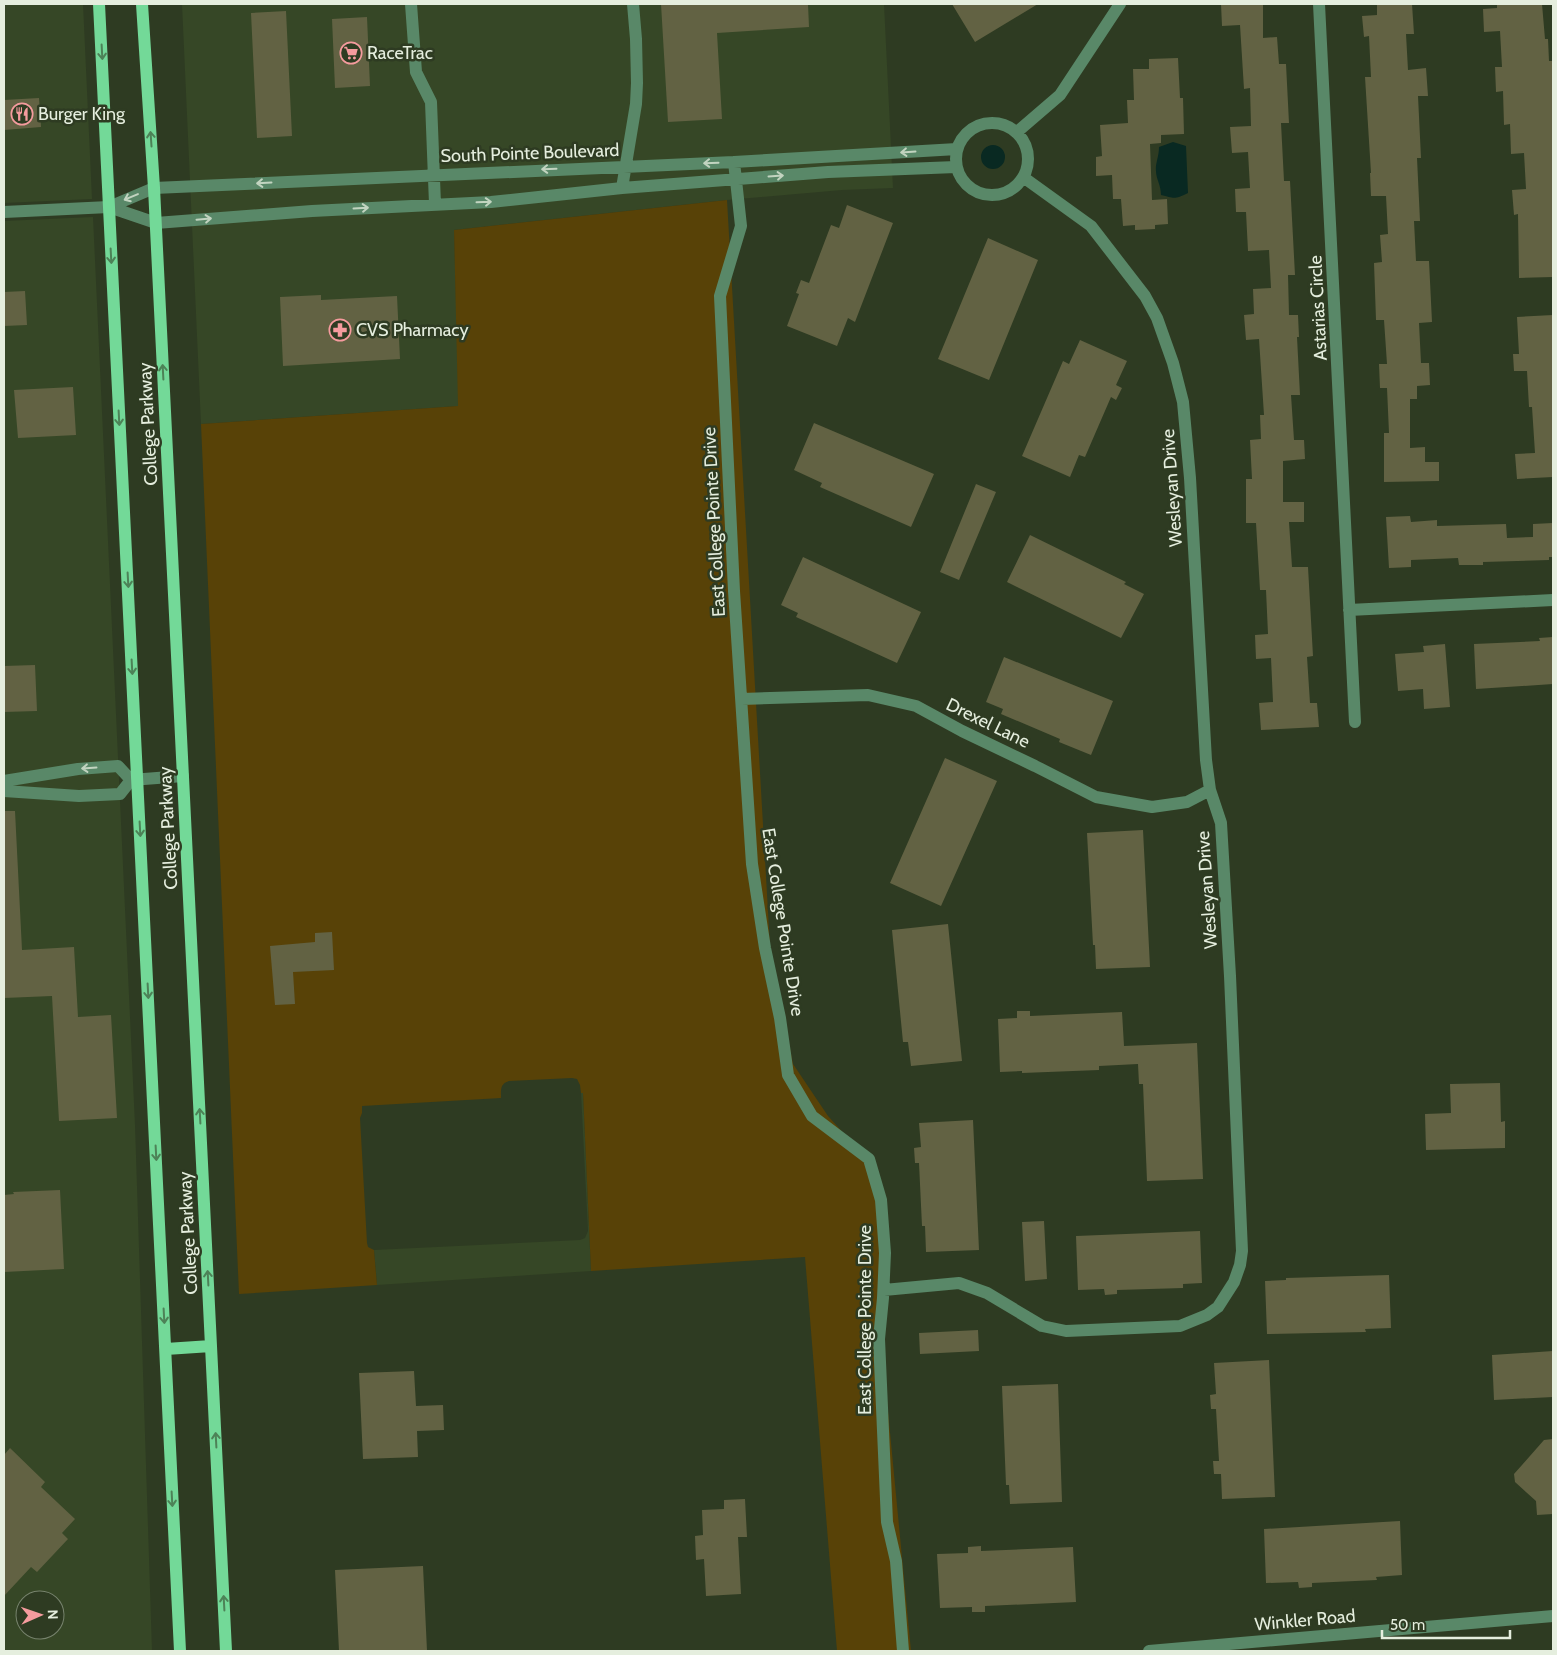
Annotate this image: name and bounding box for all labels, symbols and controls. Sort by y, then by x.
supermarket icon: RaceTrac [339,41,363,65]
place label: RaceTrac [367,42,433,64]
one-way arrow [97,44,106,60]
restaurant icon: Burger King [10,102,34,126]
place label: Burger King [38,103,126,125]
one-way arrow [146,131,156,147]
street label: South Pointe Boulevard [440,139,620,167]
one-way arrow [900,147,916,157]
one-way arrow [703,158,720,168]
one-way arrow [541,165,557,174]
one-way arrow [767,172,783,181]
one-way arrow [257,178,273,187]
one-way arrow [124,193,139,203]
one-way arrow [475,198,491,207]
one-way arrow [353,204,369,213]
one-way arrow [196,214,212,224]
one-way arrow [107,247,116,263]
street label: Astarias Circle [1304,255,1332,361]
pharmacy icon: CVS Pharmacy [328,318,352,342]
place label: CVS Pharmacy [356,319,469,341]
street label: College Parkway [134,362,162,486]
one-way arrow [158,365,167,381]
one-way arrow [115,410,124,426]
street label: East College Pointe Drive [698,426,730,618]
street label: Wesleyan Drive [1157,428,1187,548]
one-way arrow [123,572,132,588]
one-way arrow [128,658,137,674]
street label: Drexel Lane [943,693,1033,753]
one-way arrow [81,763,97,772]
street label: College Parkway [154,766,182,890]
one-way arrow [136,820,145,836]
street label: East College Pointe Drive [757,826,809,1018]
street label: Wesleyan Drive [1192,830,1222,950]
one-way arrow [144,983,153,999]
one-way arrow [195,1108,204,1124]
one-way arrow [152,1145,161,1161]
street label: College Parkway [174,1171,202,1295]
street label: East College Pointe Drive [854,1225,876,1415]
one-way arrow [203,1270,212,1286]
one-way arrow [159,1307,169,1323]
one-way arrow [211,1433,221,1449]
one-way arrow [168,1490,177,1506]
north arrow [15,1590,65,1640]
one-way arrow [219,1595,229,1611]
street label: Winkler Road [1254,1605,1356,1635]
scale bar [1382,1608,1510,1640]
text: N [44,1609,62,1620]
text: 50 m [1390,1616,1425,1634]

